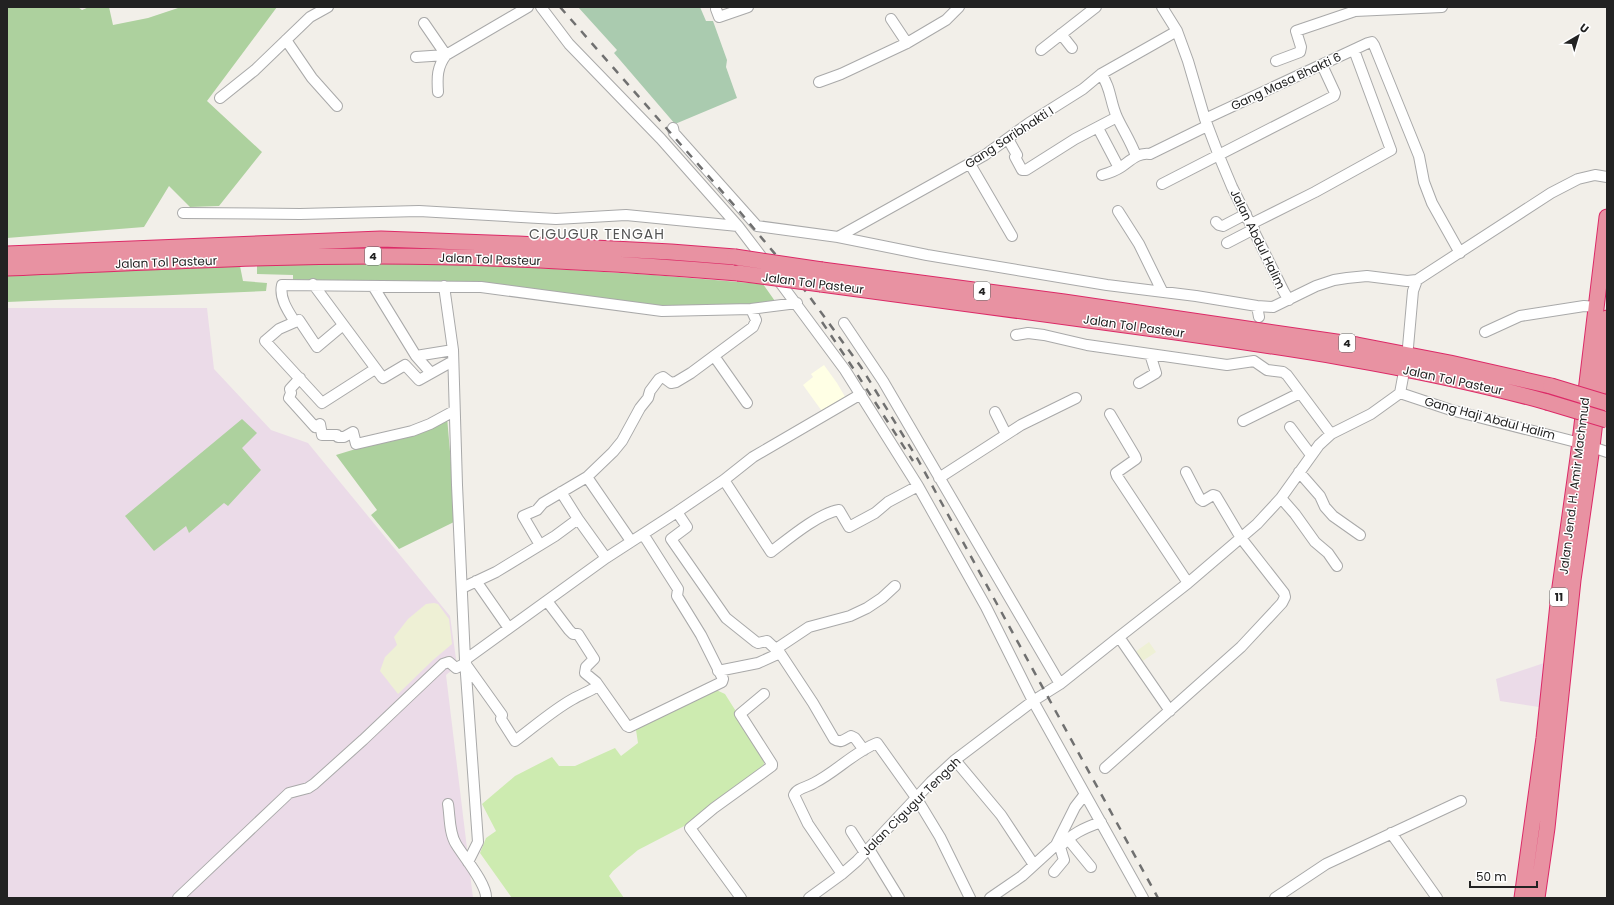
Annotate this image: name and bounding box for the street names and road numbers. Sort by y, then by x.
street label: Gang Masa Bhakti 6 [1228,48,1344,114]
street label: Gang Saribhakti I [961,102,1057,172]
street label: Jalan Abdul Halim [1226,186,1290,292]
road number: 4 [365,247,381,265]
street label: Jalan Tol Pasteur [439,249,542,269]
street label: Jalan Tol Pasteur [115,252,218,272]
street label: Jalan Tol Pasteur [761,268,865,298]
road number: 4 [974,282,990,300]
street label: Jalan Tol Pasteur [1082,310,1186,342]
road number: 4 [1339,334,1355,352]
street label: Jalan Tol Pasteur [1401,361,1505,399]
street label: Gang Haji Abdul Halim [1423,392,1557,444]
street label: Jalan Jend. H. Amir Machmud [1555,396,1593,576]
road number: 11 [1550,588,1568,606]
street label: Jalan Cigugur Tengah [858,753,964,859]

